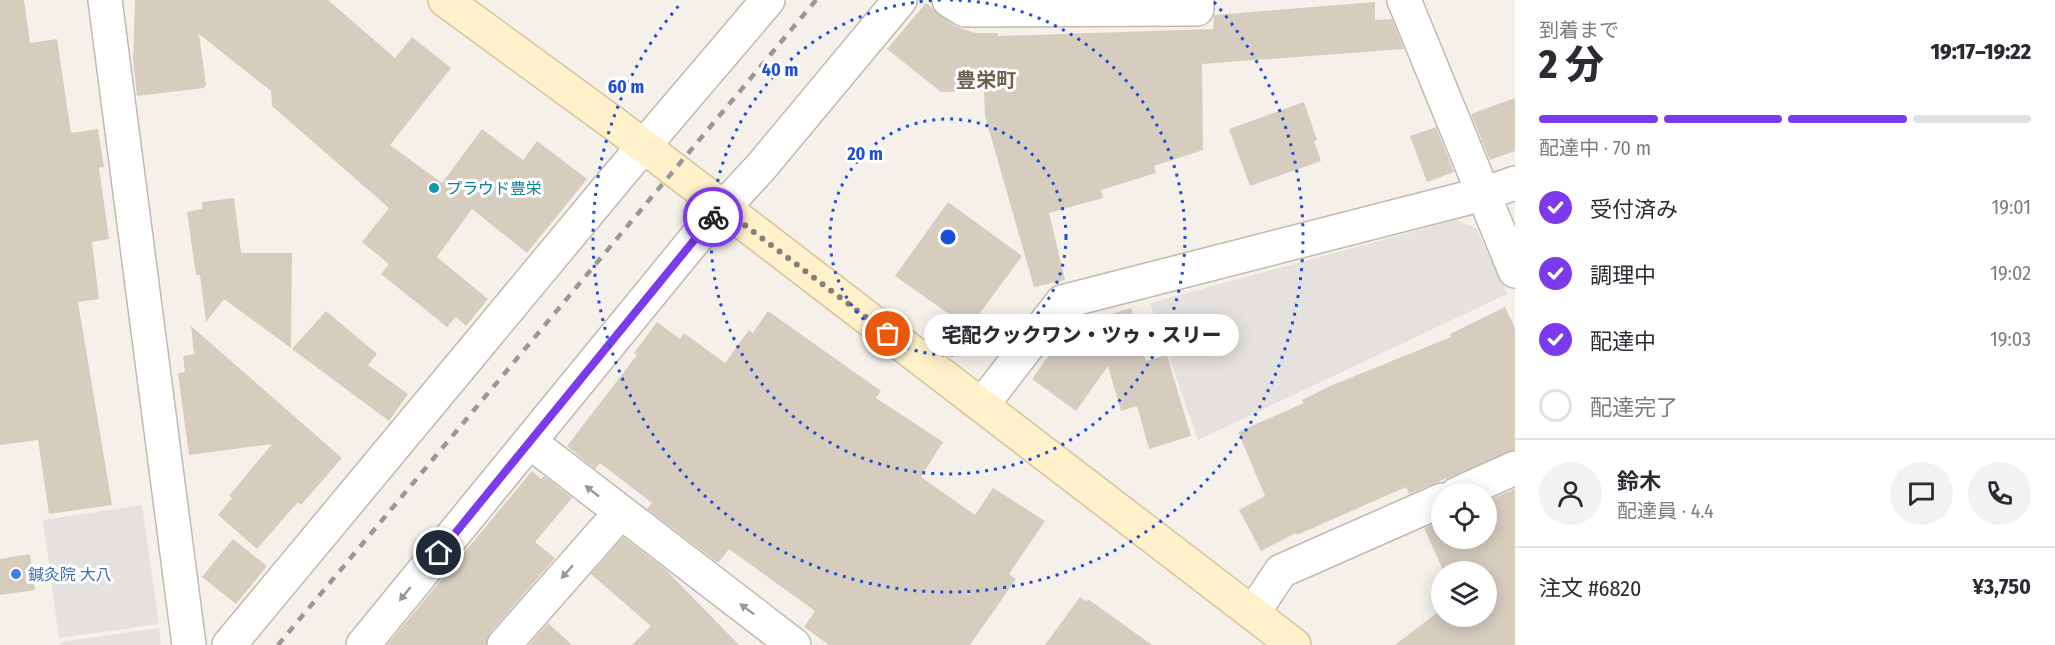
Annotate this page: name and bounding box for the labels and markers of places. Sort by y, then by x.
place label: プラウド豊栄 [446,179,542,198]
marker: プラウド豊栄 [427,181,441,195]
centre of rings [938,227,958,247]
pin [862,308,913,359]
callout: 宅配クックワン・ツゥ・スリー [924,313,1239,355]
pin [413,527,464,578]
place label: 鍼灸院 大八 [28,565,112,584]
marker: 鍼灸院 大八 [9,567,23,581]

